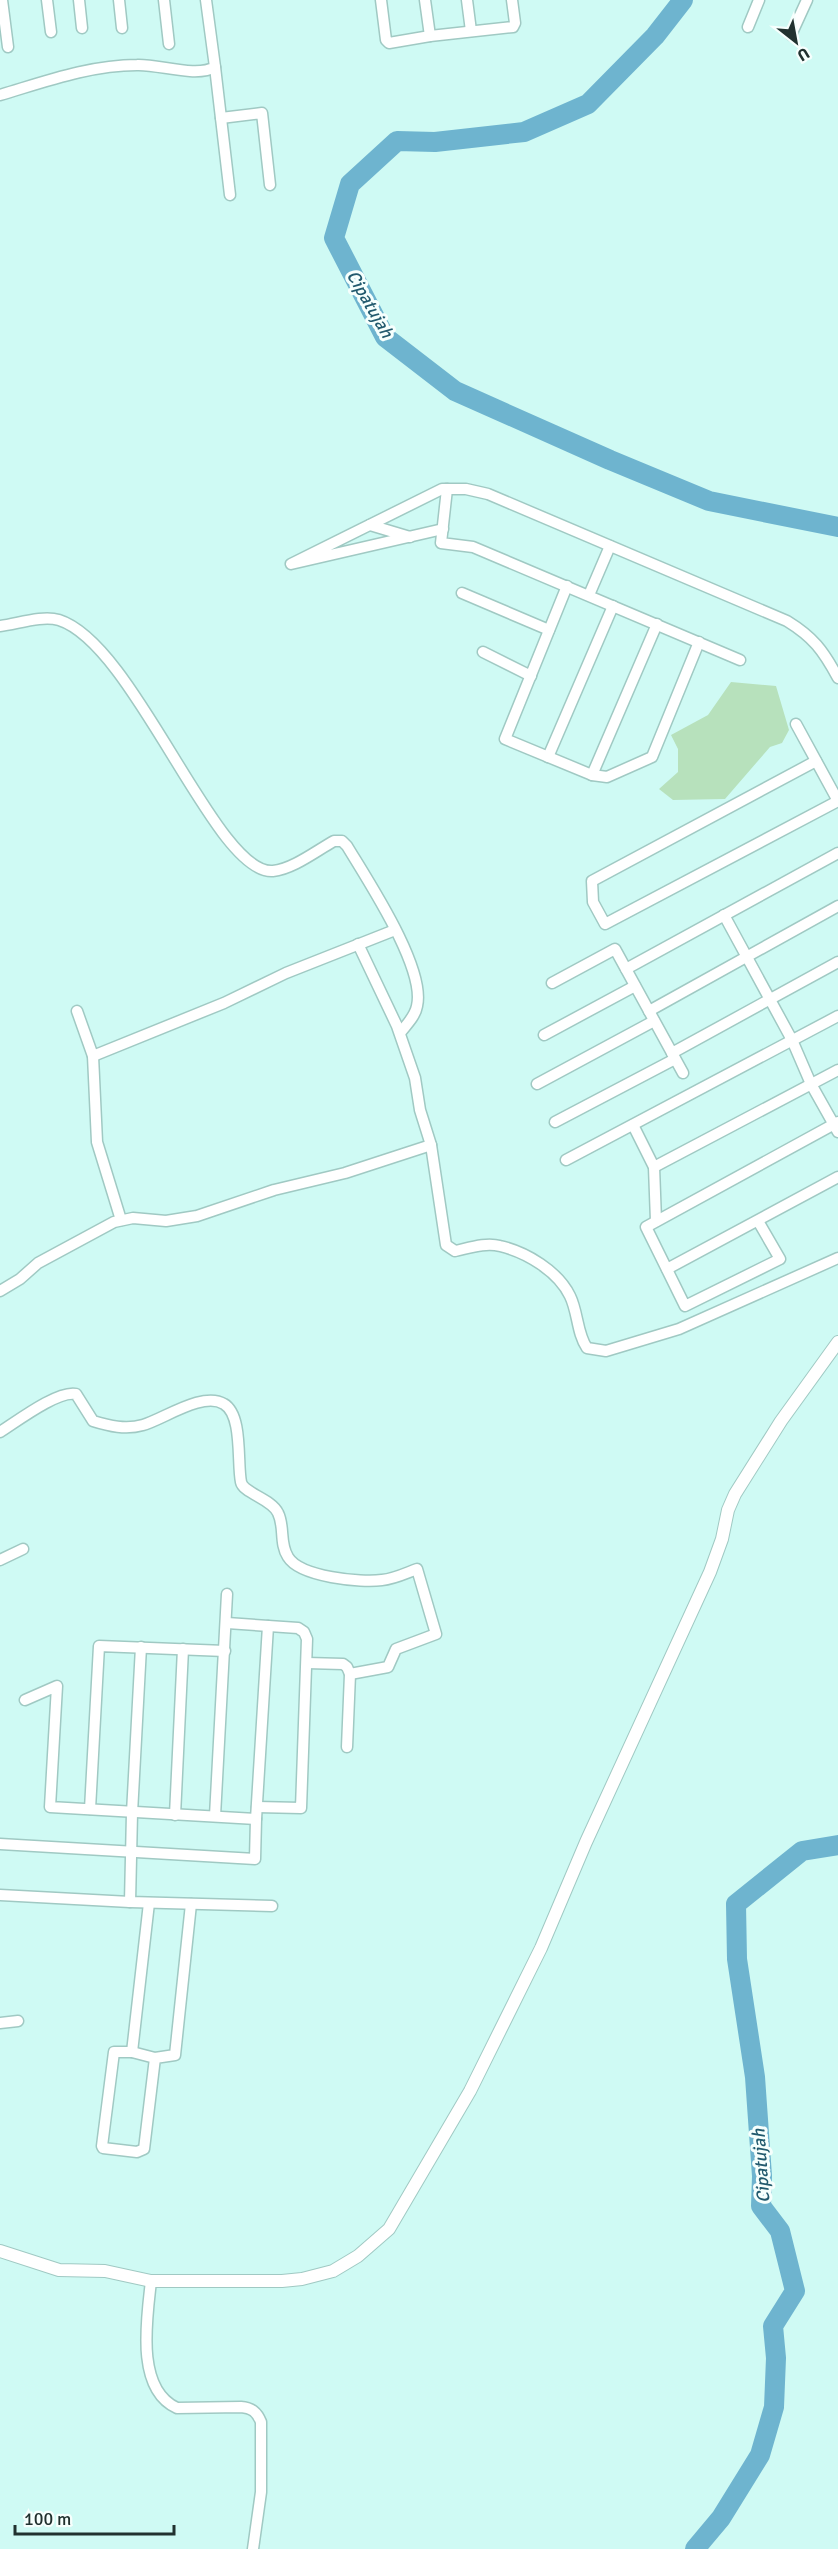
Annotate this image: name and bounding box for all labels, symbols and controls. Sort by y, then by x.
north arrow [766,12,826,72]
text: U [793,43,813,65]
water label: Cipatujah [342,266,399,343]
water label: Cipatujah [747,2127,775,2204]
scale bar [15,2498,174,2536]
text: 100 m [24,2508,71,2530]

